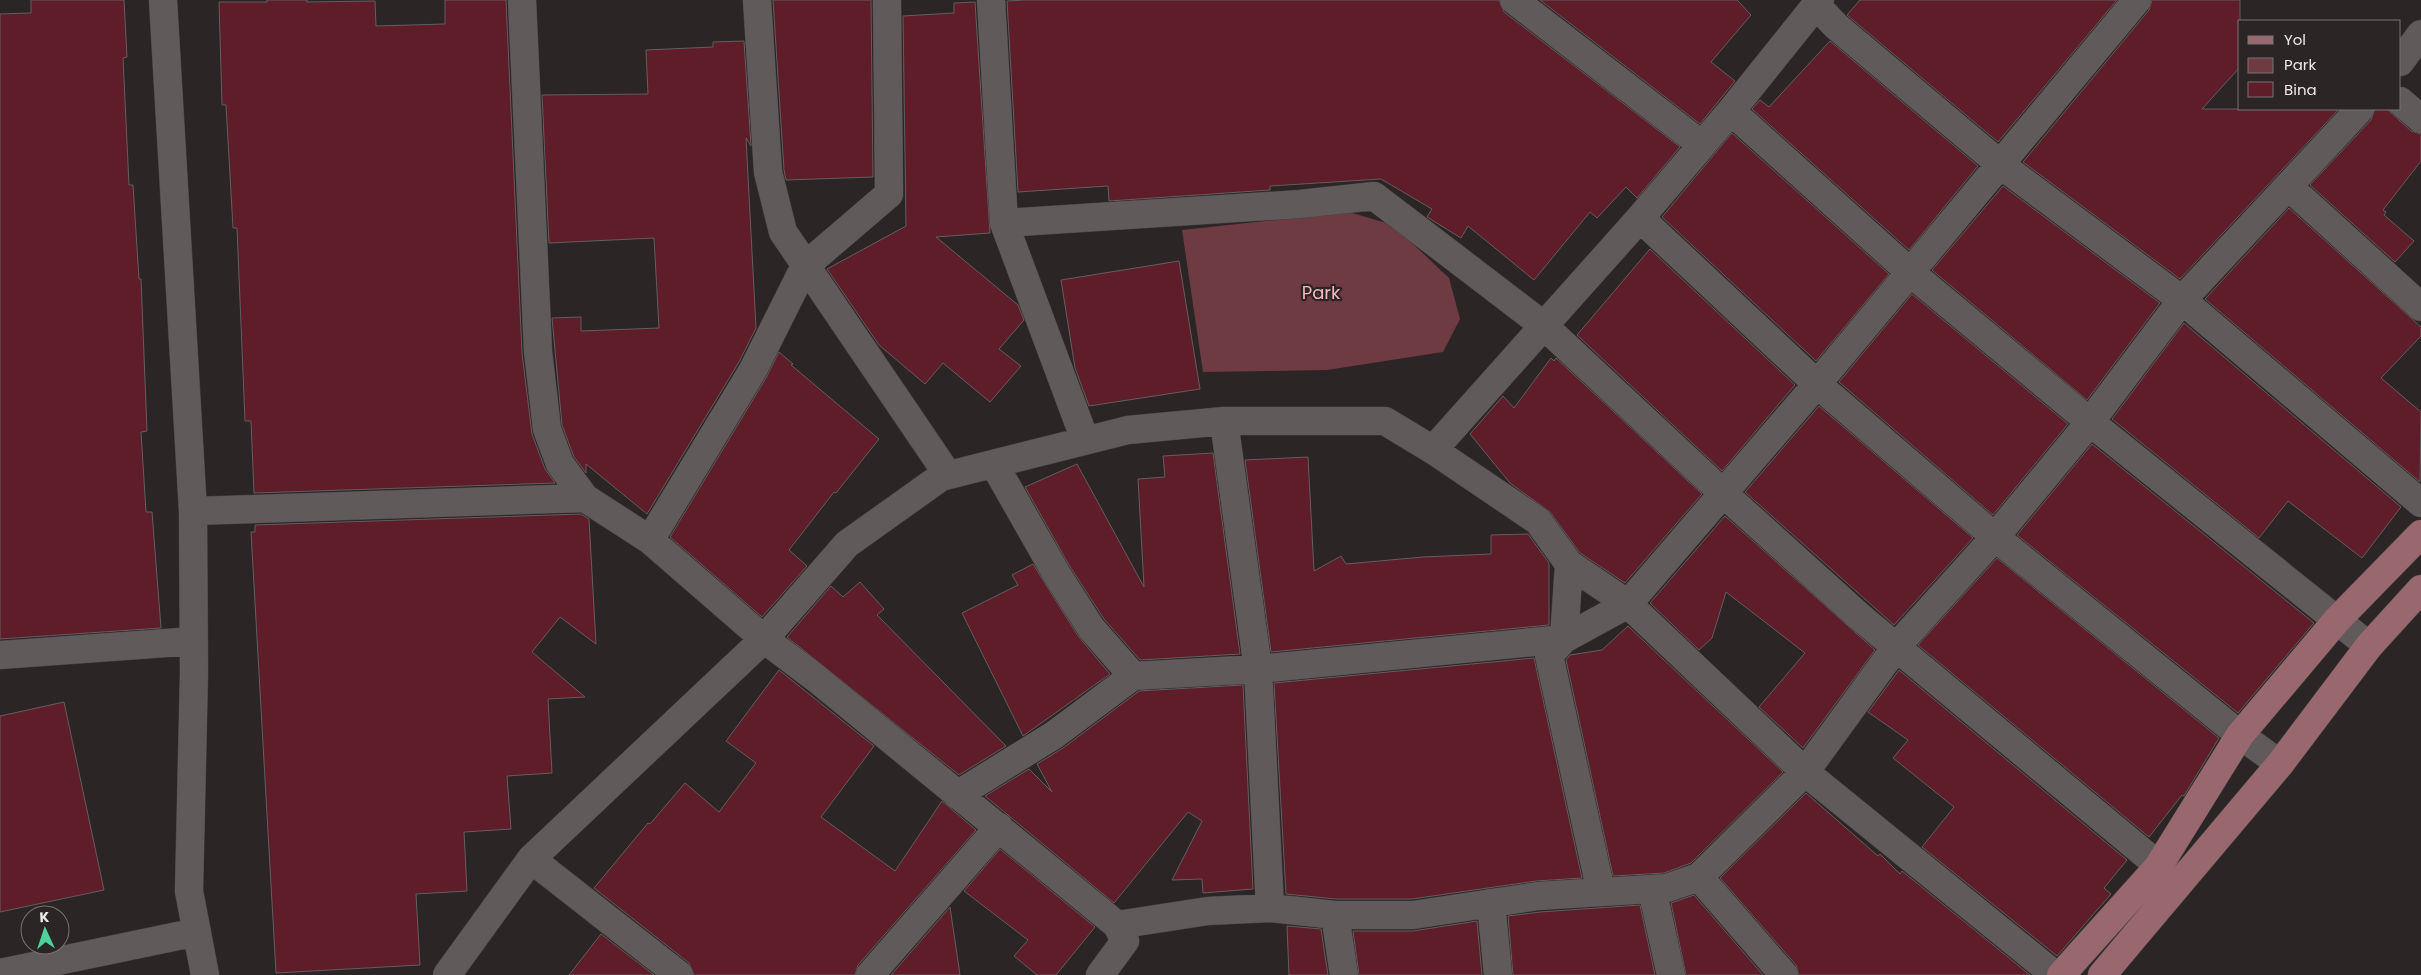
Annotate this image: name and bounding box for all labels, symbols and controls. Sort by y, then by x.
legend [2238,20,2401,110]
text: Yol [2284,29,2306,50]
text: Park [2284,54,2316,75]
text: Bina [2284,79,2317,100]
park label: Park [1302,280,1341,305]
north arrow [20,905,70,955]
text: K [39,907,50,927]

